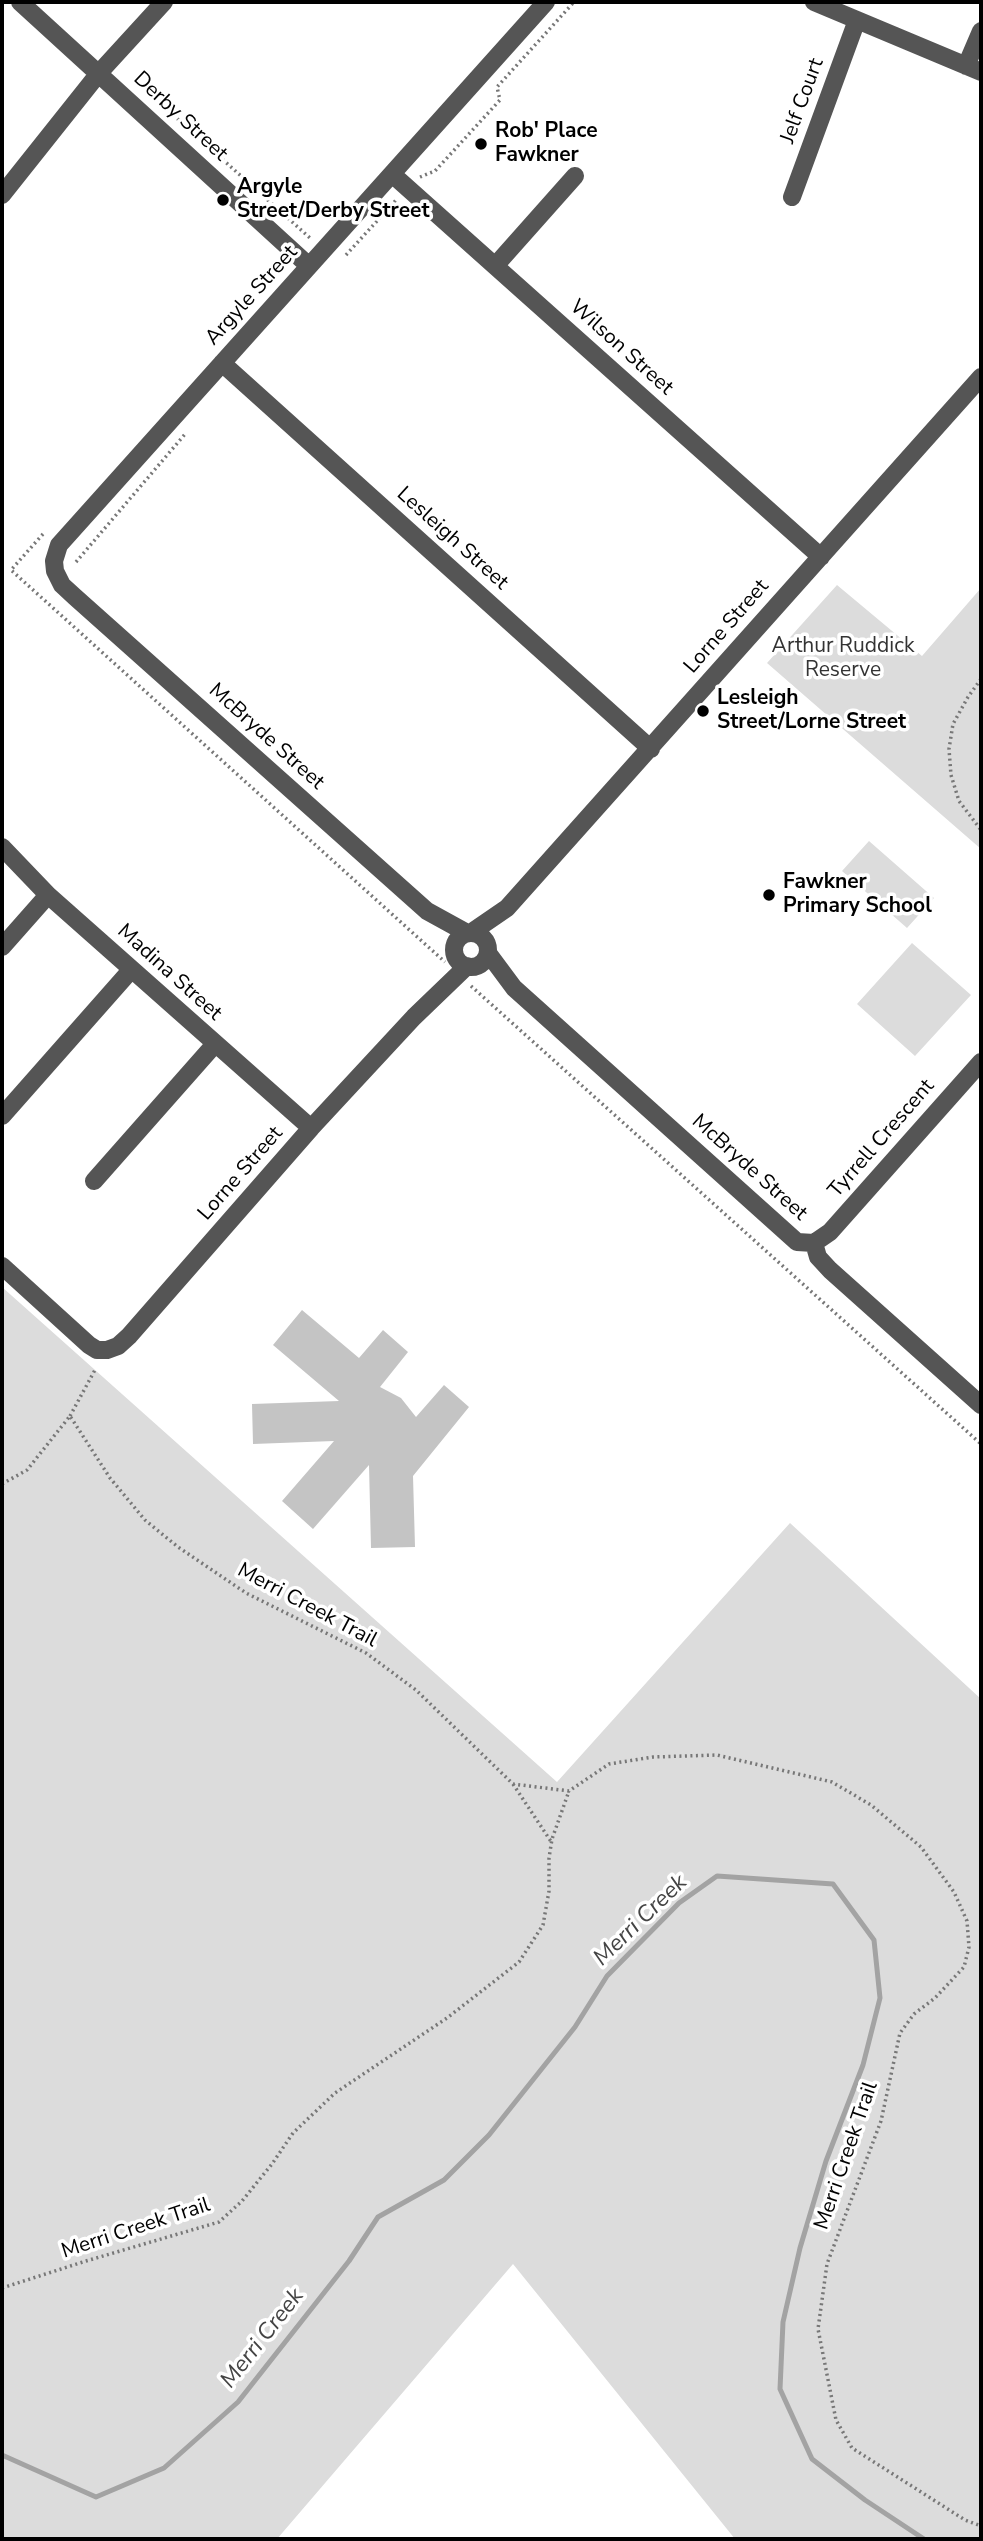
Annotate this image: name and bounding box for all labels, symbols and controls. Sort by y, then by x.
street label: Jelf Court [776,55,830,147]
street label: Derby Street [128,67,232,167]
place label: Rob' Place Fawkner [495,119,598,169]
marker: Rob' Place Fawkner [473,136,489,152]
place label: Argyle Street/Derby Street [237,175,429,225]
marker: Argyle Street/Derby Street [215,192,231,208]
street label: Argyle Street [201,241,303,351]
street label: Wilson Street [564,295,678,401]
street label: Lesleigh Street [391,482,513,596]
street label: Lorne Street [679,575,775,679]
park label: Arthur Ruddick Reserve [772,634,914,684]
street label: McBryde Street [203,679,329,795]
place label: Lesleigh Street/Lorne Street [717,686,906,736]
marker: Lesleigh Street/Lorne Street [695,703,711,719]
place label: Fawkner Primary School [783,870,932,920]
marker: Fawkner Primary School [761,887,777,903]
street label: Madina Street [112,919,226,1027]
street label: Tyrrell Crescent [824,1075,940,1203]
street label: McBryde Street [686,1110,812,1226]
street label: Lorne Street [193,1122,289,1226]
street label: Merri Creek Trail [233,1559,381,1653]
water label: Merri Creek [589,1870,693,1972]
street label: Merri Creek Trail [810,2079,884,2233]
street label: Merri Creek Trail [58,2193,214,2265]
water label: Merri Creek [215,2284,311,2394]

